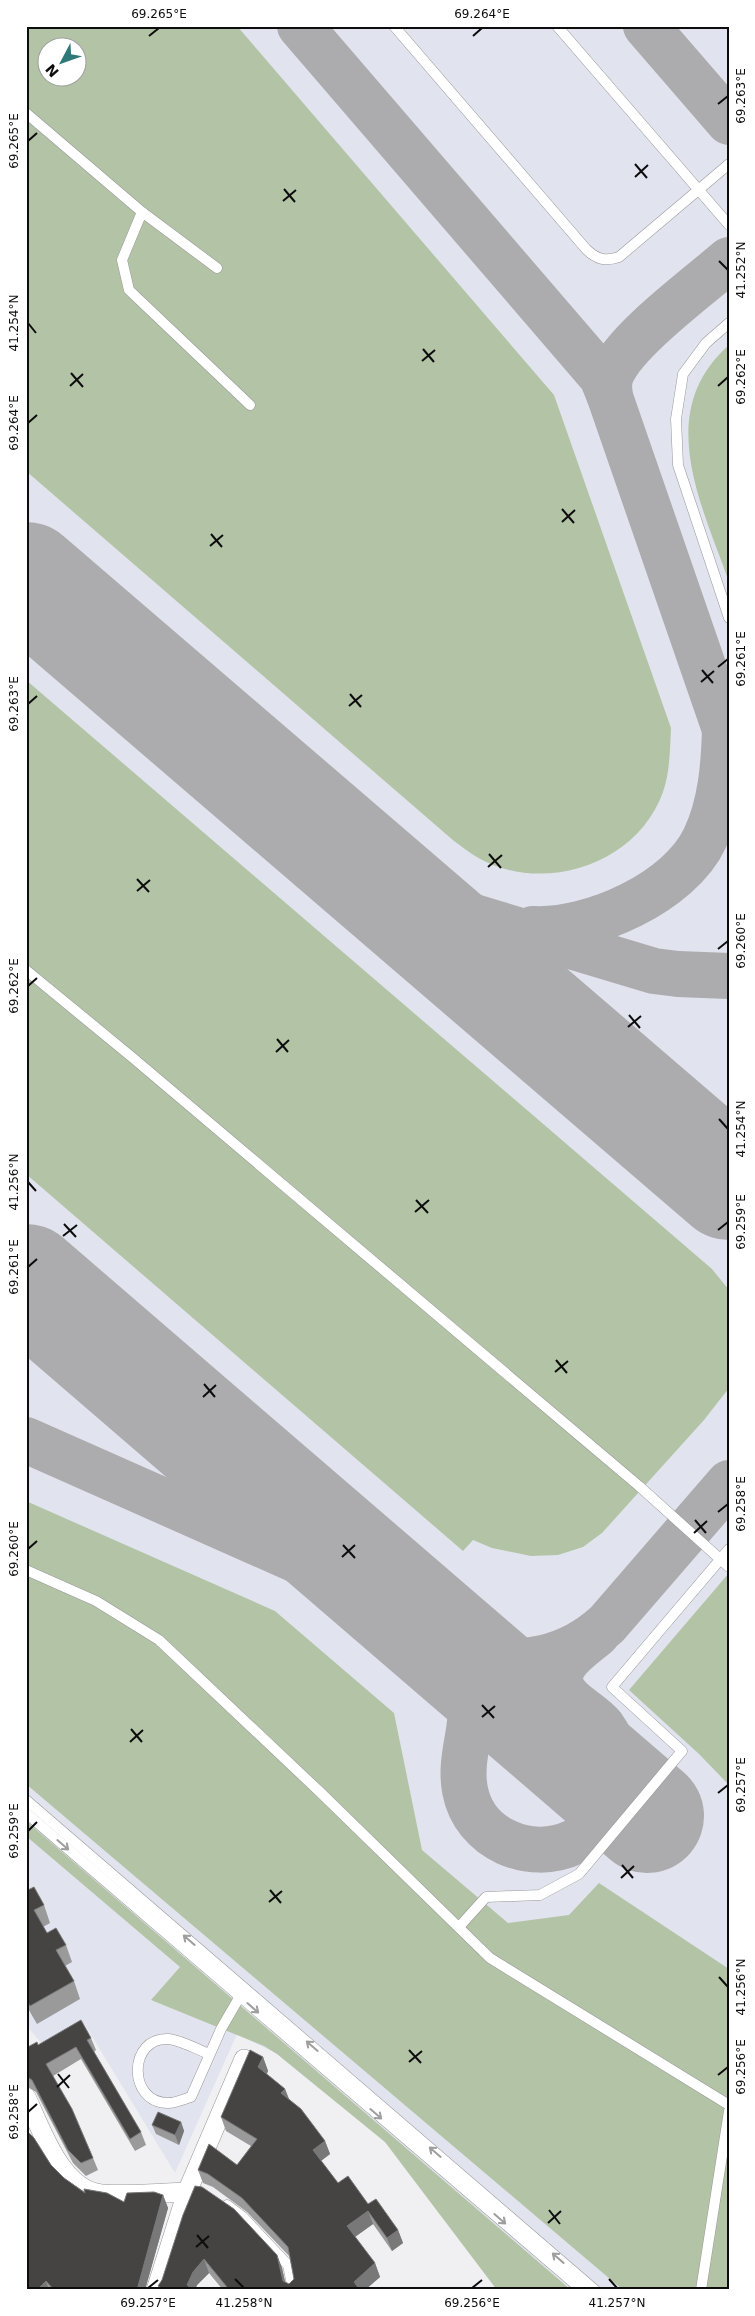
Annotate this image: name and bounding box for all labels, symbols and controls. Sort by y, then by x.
text: 69.265°E [131,7,187,21]
text: 69.264°E [454,7,510,21]
north arrow [38,38,88,88]
text: N [42,61,62,80]
text: 69.263°E [734,68,748,124]
text: 69.265°E [7,113,21,169]
text: 41.252°N [734,242,748,298]
text: 41.254°N [7,295,21,351]
text: 69.262°E [734,349,748,405]
text: 69.264°E [7,395,21,451]
text: 69.261°E [734,631,748,687]
text: 69.263°E [7,676,21,732]
text: 69.260°E [734,913,748,969]
text: 69.262°E [7,958,21,1014]
text: 41.254°N [734,1101,748,1157]
text: 41.256°N [7,1154,21,1210]
text: 69.259°E [734,1194,748,1250]
text: 69.261°E [7,1239,21,1295]
text: 69.258°E [734,1476,748,1532]
text: 69.260°E [7,1521,21,1577]
text: 69.257°E [734,1757,748,1813]
text: 69.259°E [7,1803,21,1859]
one-way arrow [57,1839,70,1851]
one-way arrow [182,1934,195,1945]
text: 41.256°N [734,1959,748,2015]
one-way arrow [246,2002,259,2013]
text: 69.256°E [734,2039,748,2095]
one-way arrow [306,2040,319,2051]
text: 69.258°E [7,2084,21,2140]
one-way arrow [370,2108,383,2119]
one-way arrow [429,2146,442,2157]
one-way arrow [493,2214,506,2225]
one-way arrow [552,2252,565,2263]
text: 69.257°E [120,2296,176,2310]
text: 41.258°N [216,2296,272,2310]
text: 69.256°E [444,2296,500,2310]
text: 41.257°N [589,2296,645,2310]

